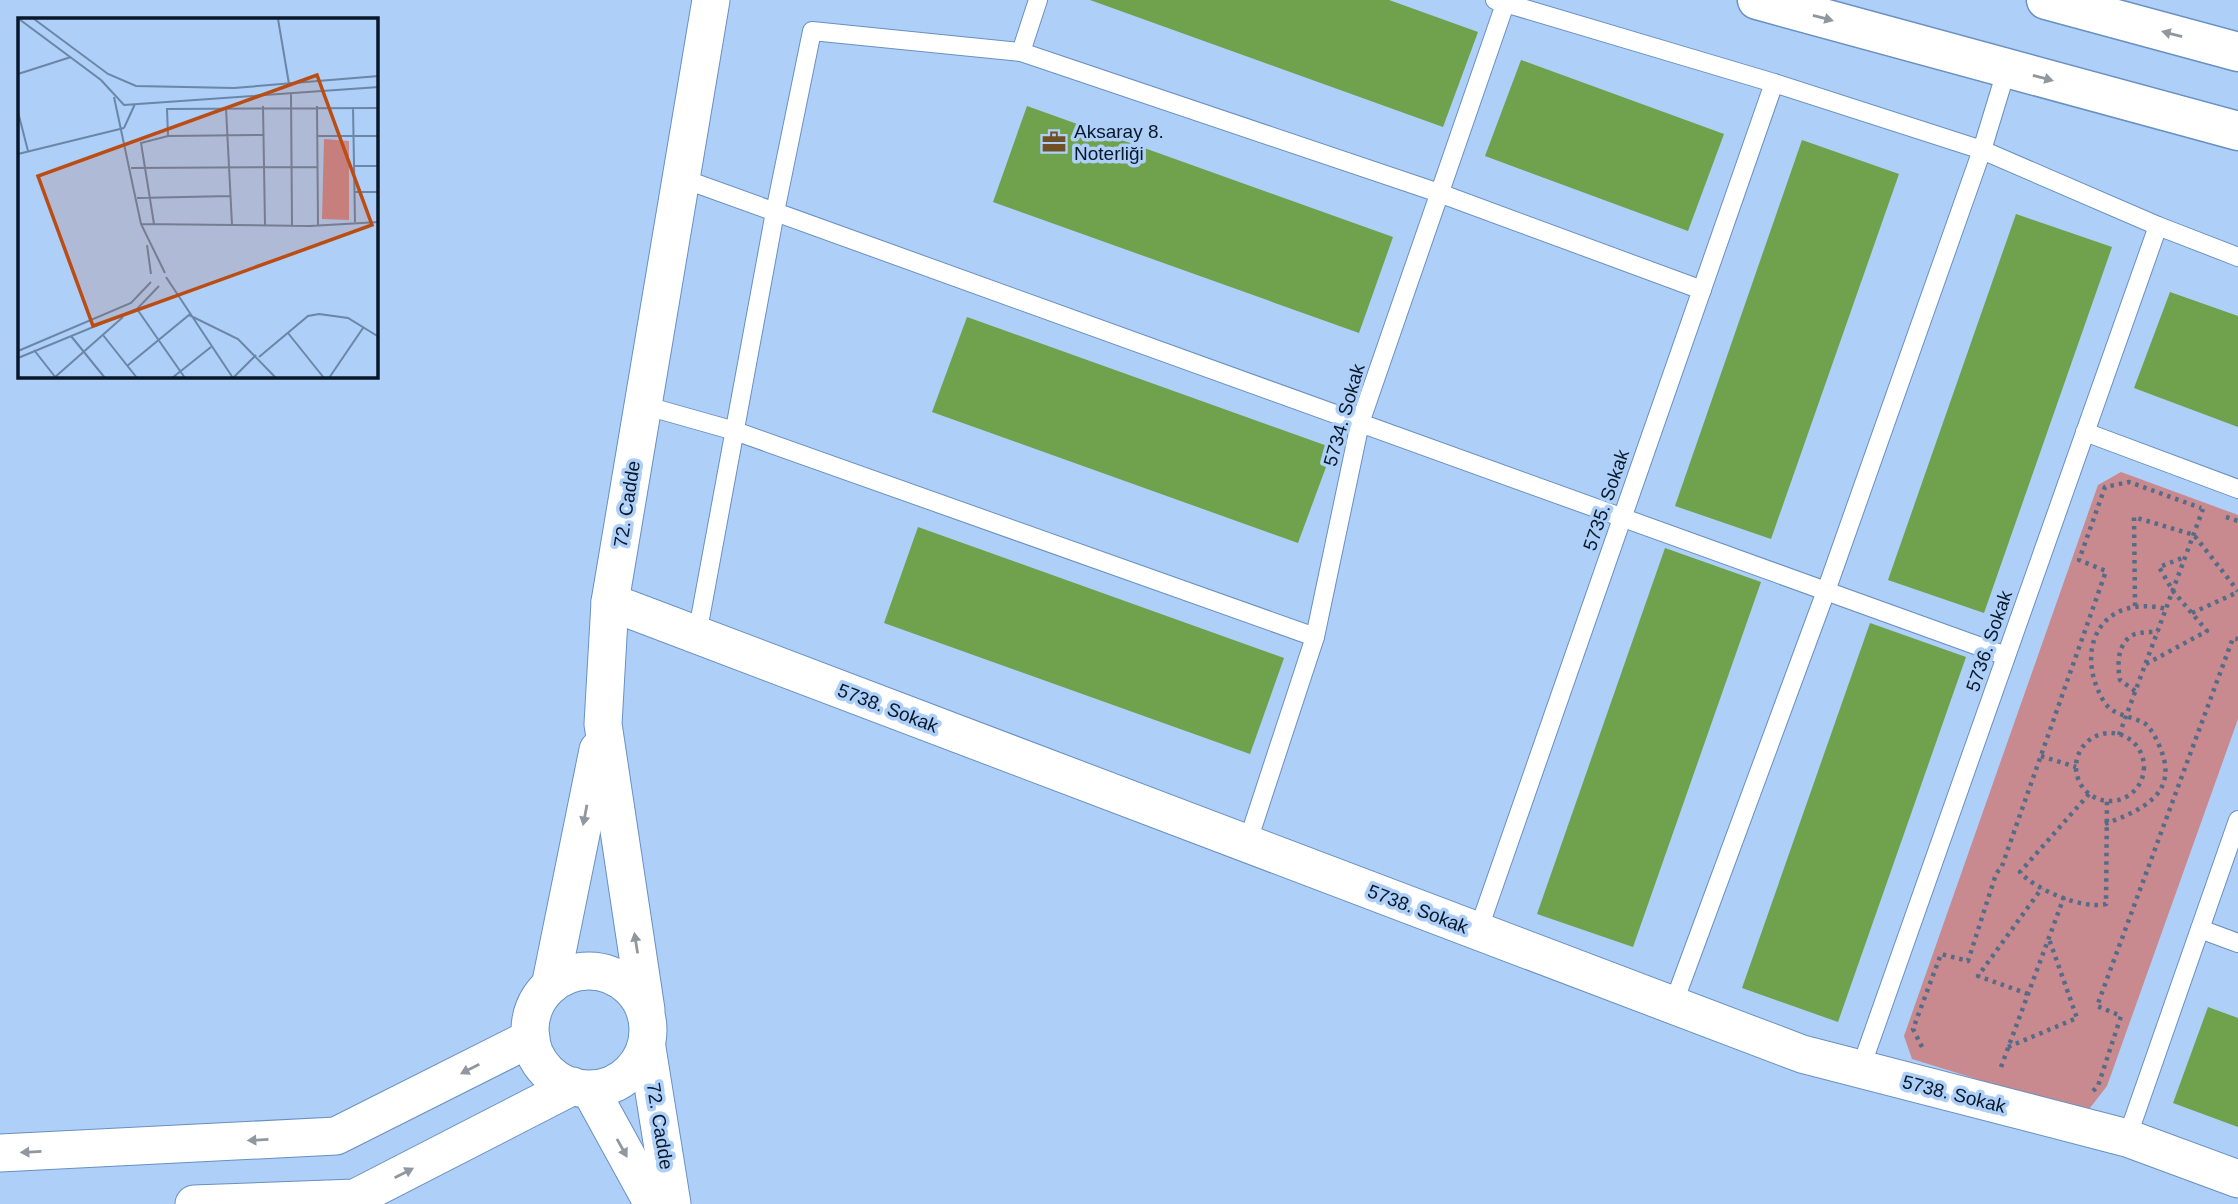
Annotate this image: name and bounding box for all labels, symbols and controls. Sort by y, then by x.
one-way arrow [1812,13,1834,24]
inset map [18,18,378,378]
one-way arrow [2161,28,2183,39]
one-way arrow [2032,73,2053,83]
place label: Aksaray 8. Noterliği [1074,121,1164,164]
office icon: Aksaray 8. Noterliği [1040,128,1068,156]
street label: 5734. Sokak [1319,361,1369,469]
street label: 5735. Sokak [1579,446,1633,553]
street label: 72. Cadde [610,459,644,549]
street label: 5736. Sokak [1962,587,2016,694]
street label: 5738. Sokak [835,679,942,737]
one-way arrow [579,804,590,826]
street label: 5738. Sokak [1365,880,1472,938]
one-way arrow [630,932,641,954]
one-way arrow [460,1063,480,1074]
street label: 5738. Sokak [1900,1071,2008,1117]
street label: 72. Cadde [643,1081,677,1171]
one-way arrow [247,1135,269,1146]
one-way arrow [616,1138,628,1157]
one-way arrow [20,1146,42,1157]
one-way arrow [394,1168,414,1180]

